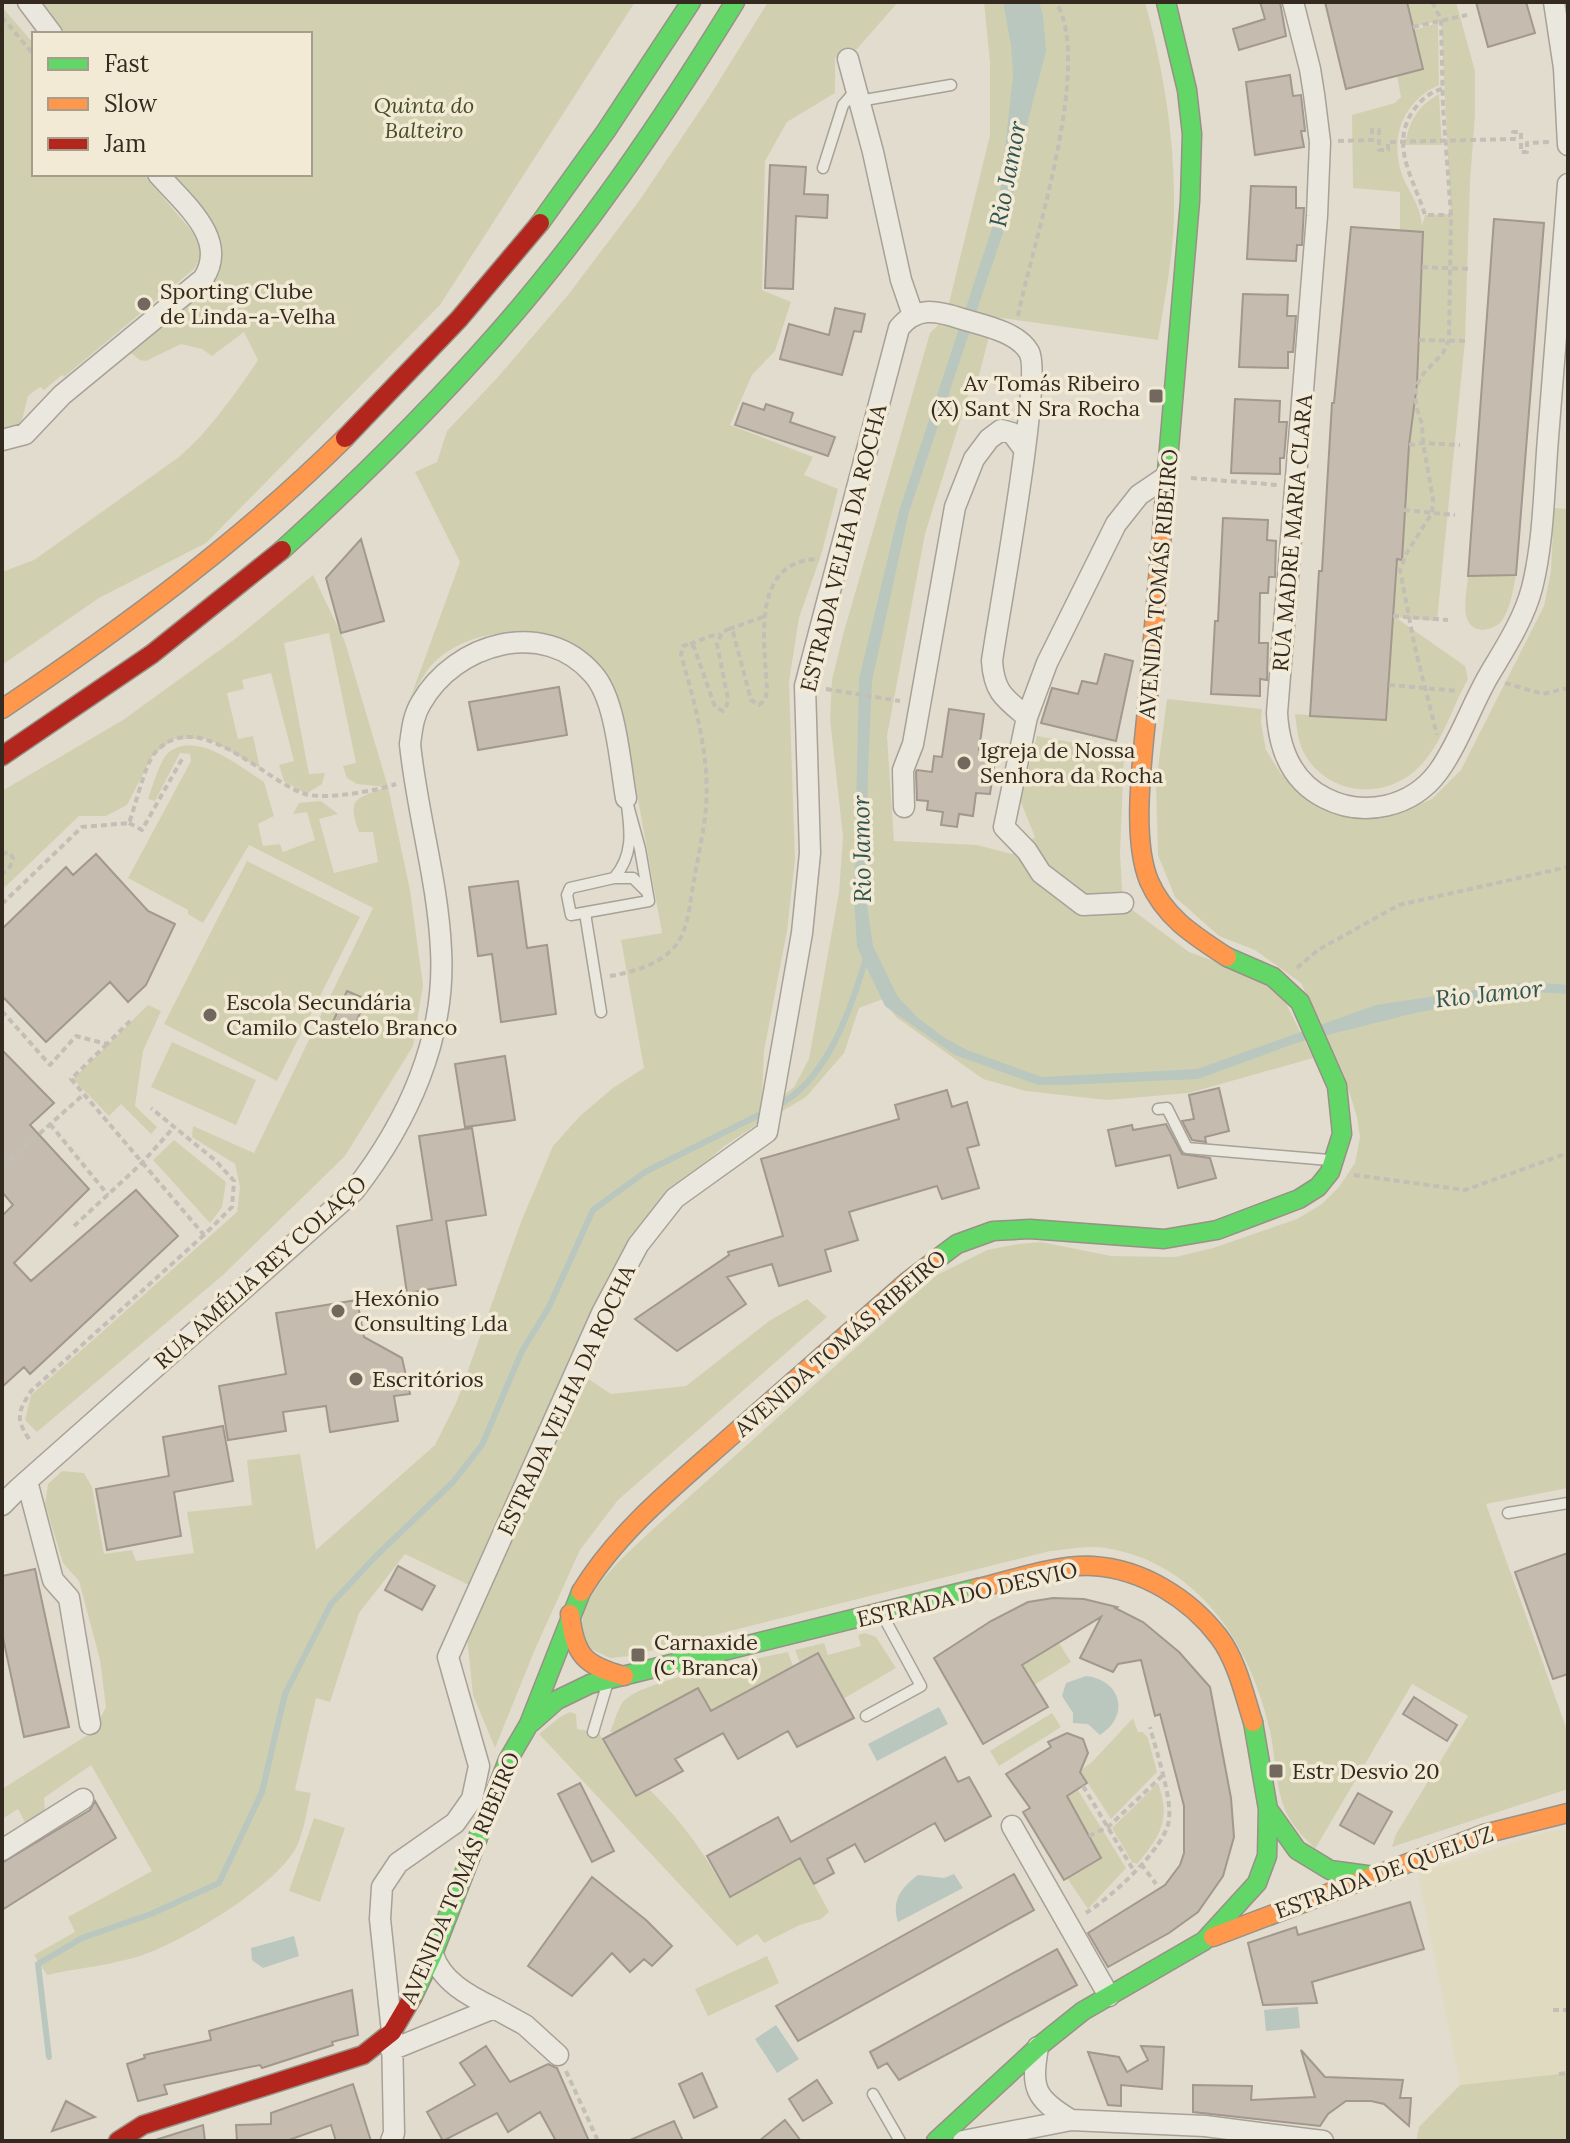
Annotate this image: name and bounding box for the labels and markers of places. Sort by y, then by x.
place label: Sporting Clube de Linda-a-Velha [160,277,336,330]
marker: Sporting Clube de Linda-a-Velha [135,295,153,313]
place label: Av Tomás Ribeiro (X) Sant N Sra Rocha [931,369,1140,422]
marker: Av Tomás Ribeiro (X) Sant N Sra Rocha [1147,387,1165,405]
place label: Igreja de Nossa Senhora da Rocha [980,736,1163,789]
marker: Igreja de Nossa Senhora da Rocha [955,754,973,772]
place label: Escola Secundária Camilo Castelo Branco [226,988,457,1041]
marker: Escola Secundária Camilo Castelo Branco [201,1006,219,1024]
place label: Hexónio Consulting Lda [354,1284,508,1337]
marker: Hexónio Consulting Lda [329,1302,347,1320]
place label: Escritórios [372,1365,484,1393]
marker: Escritórios [347,1370,365,1388]
place label: Carnaxide (C Branca) [654,1628,758,1681]
marker: Carnaxide (C Branca) [629,1646,647,1664]
place label: Estr Desvio 20 [1292,1757,1440,1785]
marker: Estr Desvio 20 [1267,1762,1285,1780]

